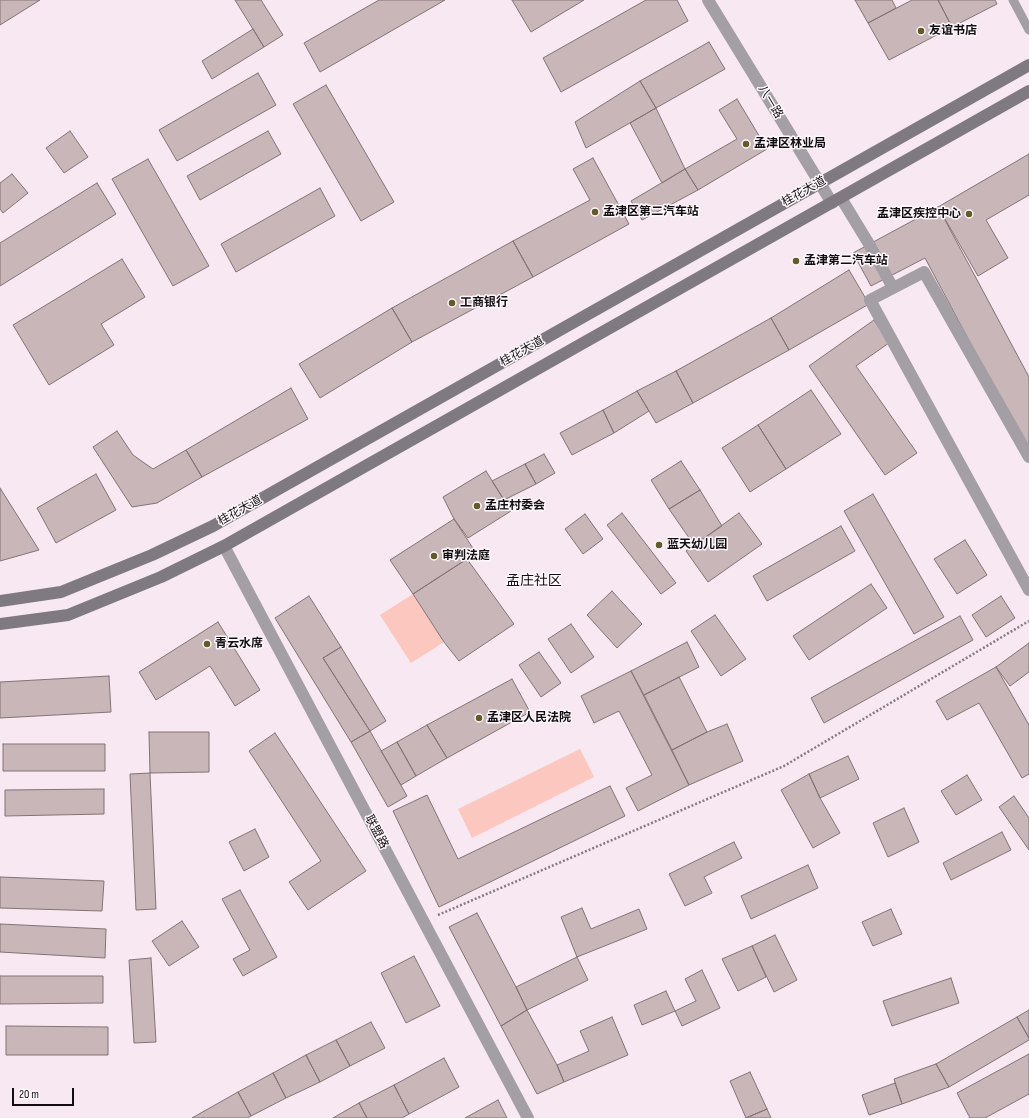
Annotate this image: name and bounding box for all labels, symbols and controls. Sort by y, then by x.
place label: 友谊书店 [929,24,977,38]
marker: 友谊书店 [916,26,926,36]
street label: 八一路 [755,83,785,121]
place label: 孟津区林业局 [754,137,826,151]
marker: 孟津区林业局 [741,139,751,149]
street label: 桂花大道 [780,174,828,210]
place label: 孟津区第二汽车站 [603,205,699,219]
marker: 孟津区第二汽车站 [590,207,600,217]
place label: 孟津区疾控中心 [877,207,961,221]
marker: 孟津区疾控中心 [964,209,974,219]
place label: 孟津第二汽车站 [804,254,888,268]
marker: 孟津第二汽车站 [791,256,801,266]
place label: 工商银行 [460,296,508,310]
marker: 工商银行 [447,298,457,308]
street label: 桂花大道 [498,334,546,370]
street label: 桂花大道 [216,493,264,529]
place label: 孟庄村委会 [485,499,545,513]
marker: 孟庄村委会 [472,501,482,511]
place label: 蓝天幼儿园 [667,538,727,552]
marker: 蓝天幼儿园 [654,540,664,550]
place label: 审判法庭 [442,549,490,563]
marker: 审判法庭 [429,551,439,561]
district label: 孟庄社区 [506,573,562,589]
place label: 青云水席 [215,637,263,651]
marker: 青云水席 [202,639,212,649]
place label: 孟津区人民法院 [487,711,571,725]
marker: 孟津区人民法院 [474,713,484,723]
street label: 联盟路 [361,813,391,851]
scale bar [14,1080,76,1106]
text: 20 m [19,1087,39,1102]

